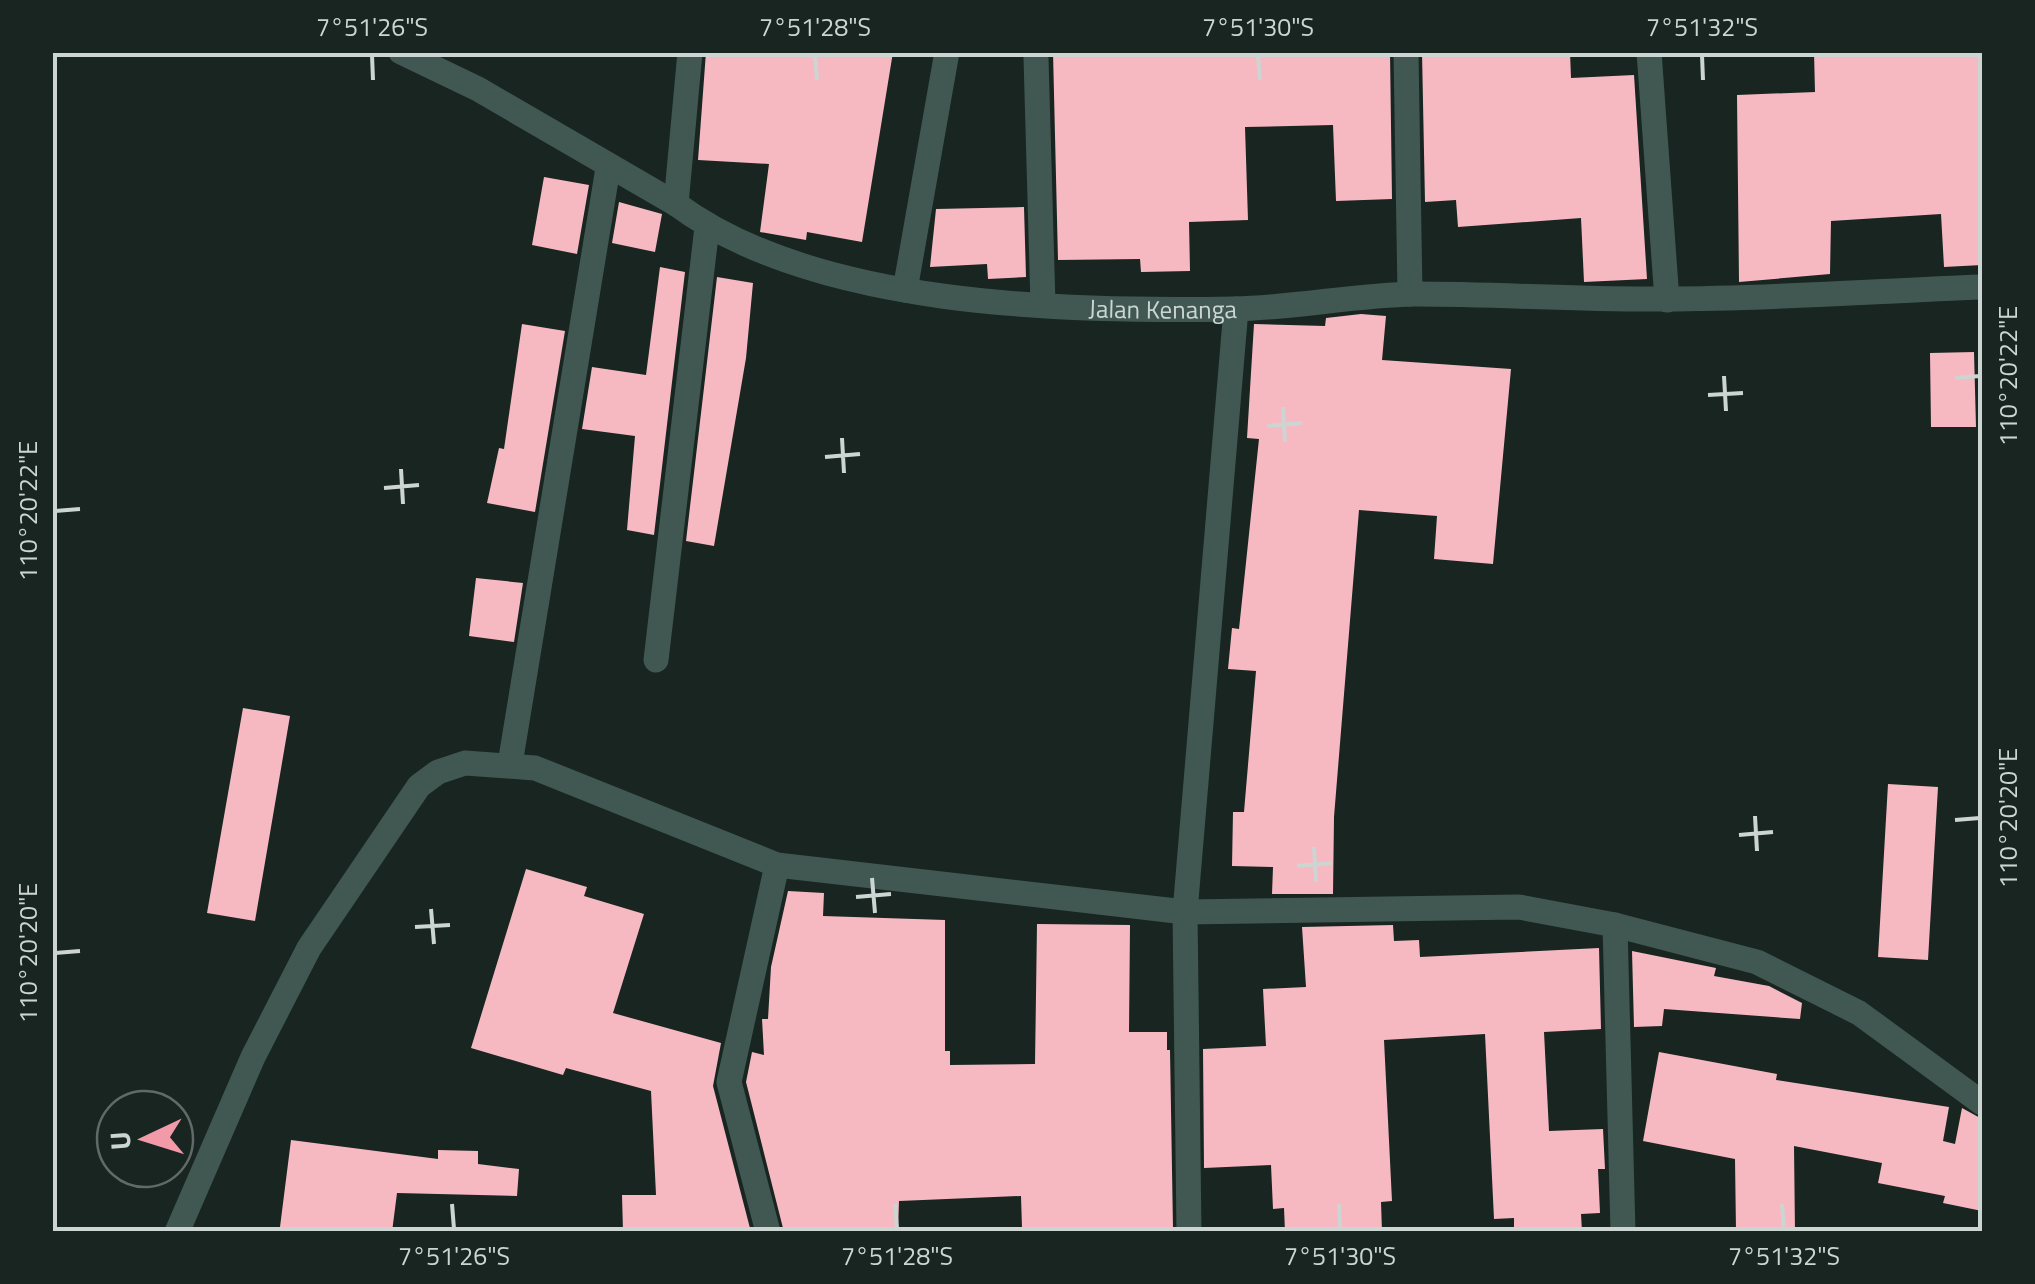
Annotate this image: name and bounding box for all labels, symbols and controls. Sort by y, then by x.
text: 7°51'26"S [316,8,428,46]
text: 7°51'28"S [759,8,871,46]
text: 7°51'30"S [1202,8,1314,46]
text: 7°51'32"S [1646,8,1758,46]
street label: Jalan Kenanga [1088,289,1238,329]
text: 110°20'22"E [1989,306,2027,446]
text: 110°20'22"E [9,441,47,581]
text: 110°20'20"E [1989,748,2027,888]
text: 110°20'20"E [9,883,47,1023]
north arrow [95,1089,195,1189]
text: U [97,1130,142,1151]
text: 7°51'26"S [398,1237,510,1275]
text: 7°51'28"S [841,1237,953,1275]
text: 7°51'30"S [1284,1237,1396,1275]
text: 7°51'32"S [1728,1237,1840,1275]

